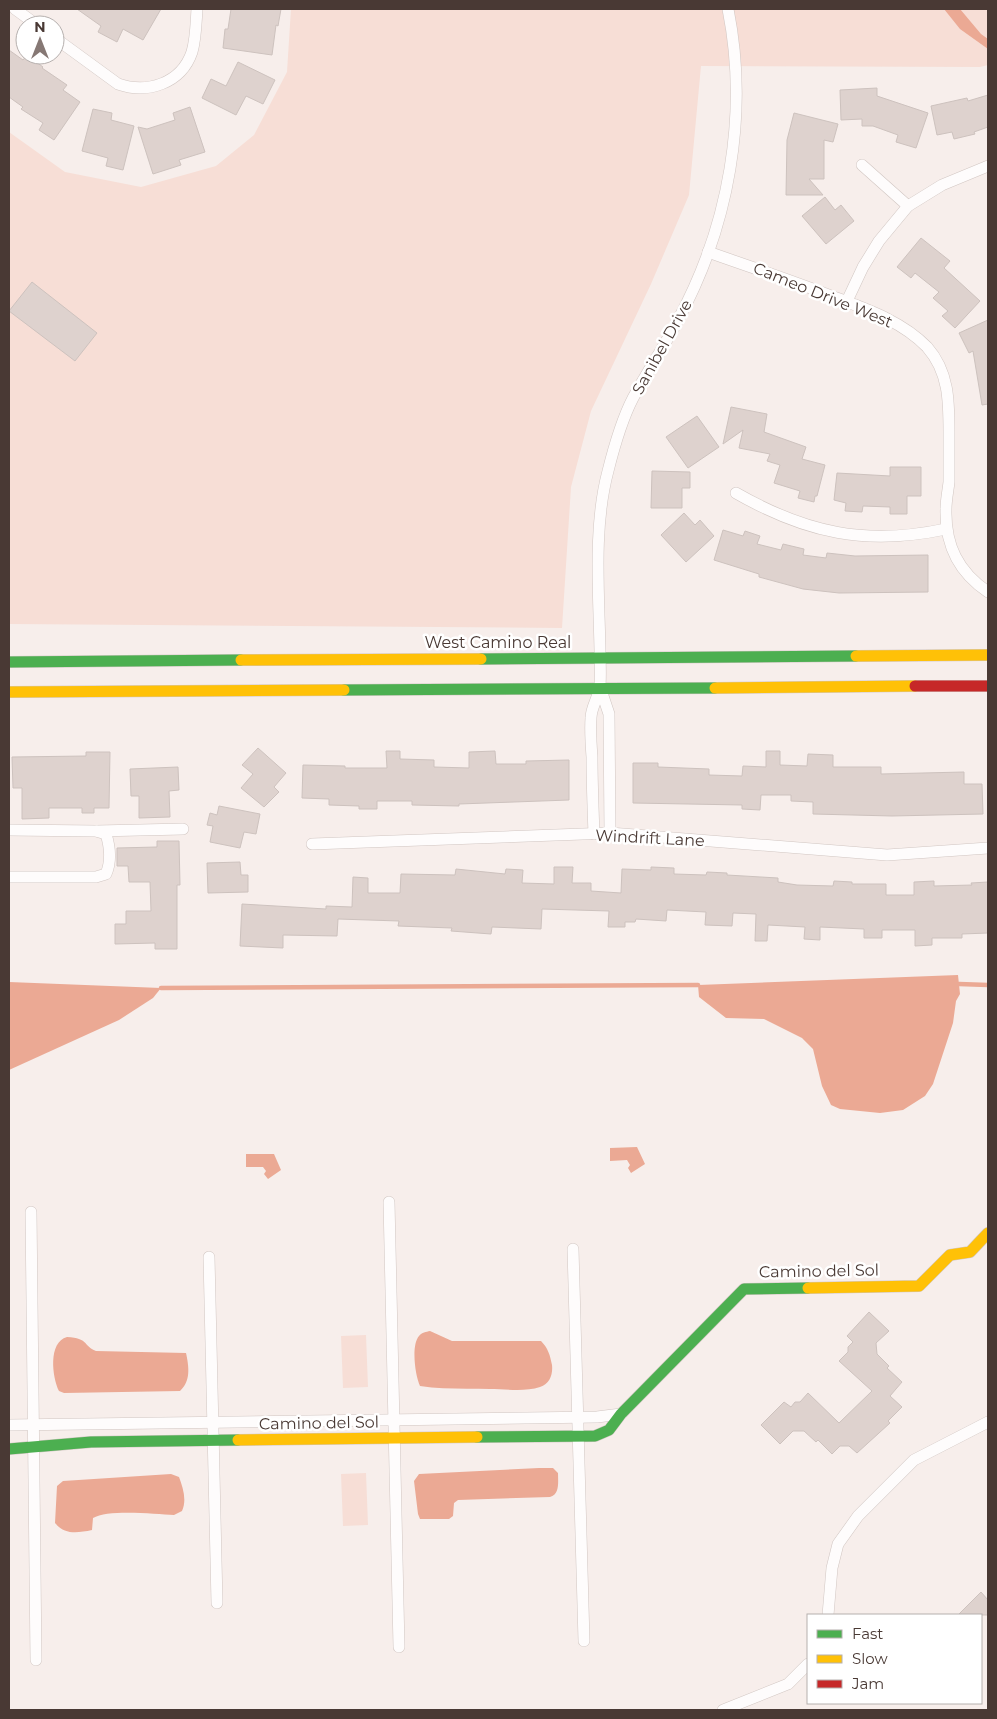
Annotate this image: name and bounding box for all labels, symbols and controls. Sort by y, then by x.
north arrow [15,15,65,65]
text: N [34,18,46,36]
street label: Cameo Drive West [751,258,896,332]
street label: Sanibel Drive [628,296,696,398]
street label: West Camino Real [425,633,571,652]
street label: Windrift Lane [595,826,705,850]
street label: Camino del Sol [759,1260,879,1282]
street label: Camino del Sol [259,1412,379,1434]
legend [807,1614,982,1704]
text: Fast [852,1624,883,1643]
text: Slow [852,1649,888,1668]
text: Jam [851,1674,884,1693]

